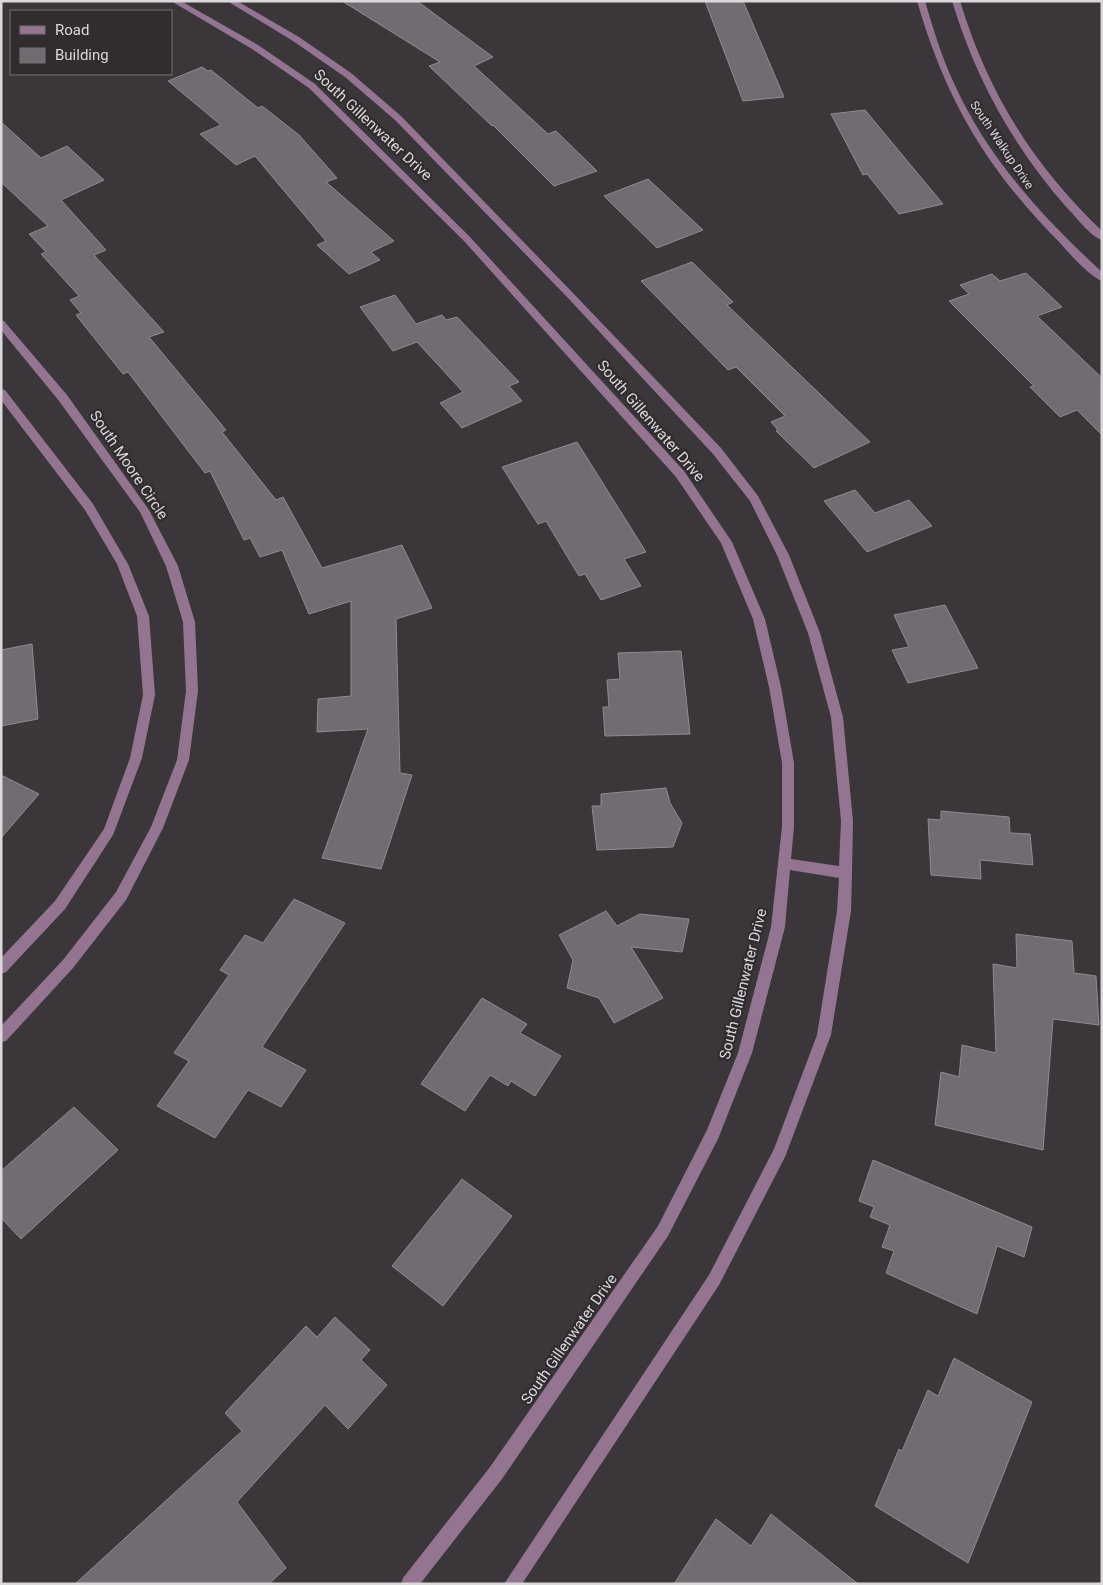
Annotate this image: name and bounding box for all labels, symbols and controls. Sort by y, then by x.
legend [10,10,172,75]
text: Road [55,21,89,39]
text: Building [55,46,109,64]
street label: South Gillenwater Drive [310,66,436,184]
street label: South Walkup Drive [967,98,1037,192]
street label: South Gillenwater Drive [593,357,709,485]
street label: South Moore Circle [86,407,172,523]
street label: South Gillenwater Drive [716,907,770,1061]
street label: South Gillenwater Drive [517,1270,621,1408]

